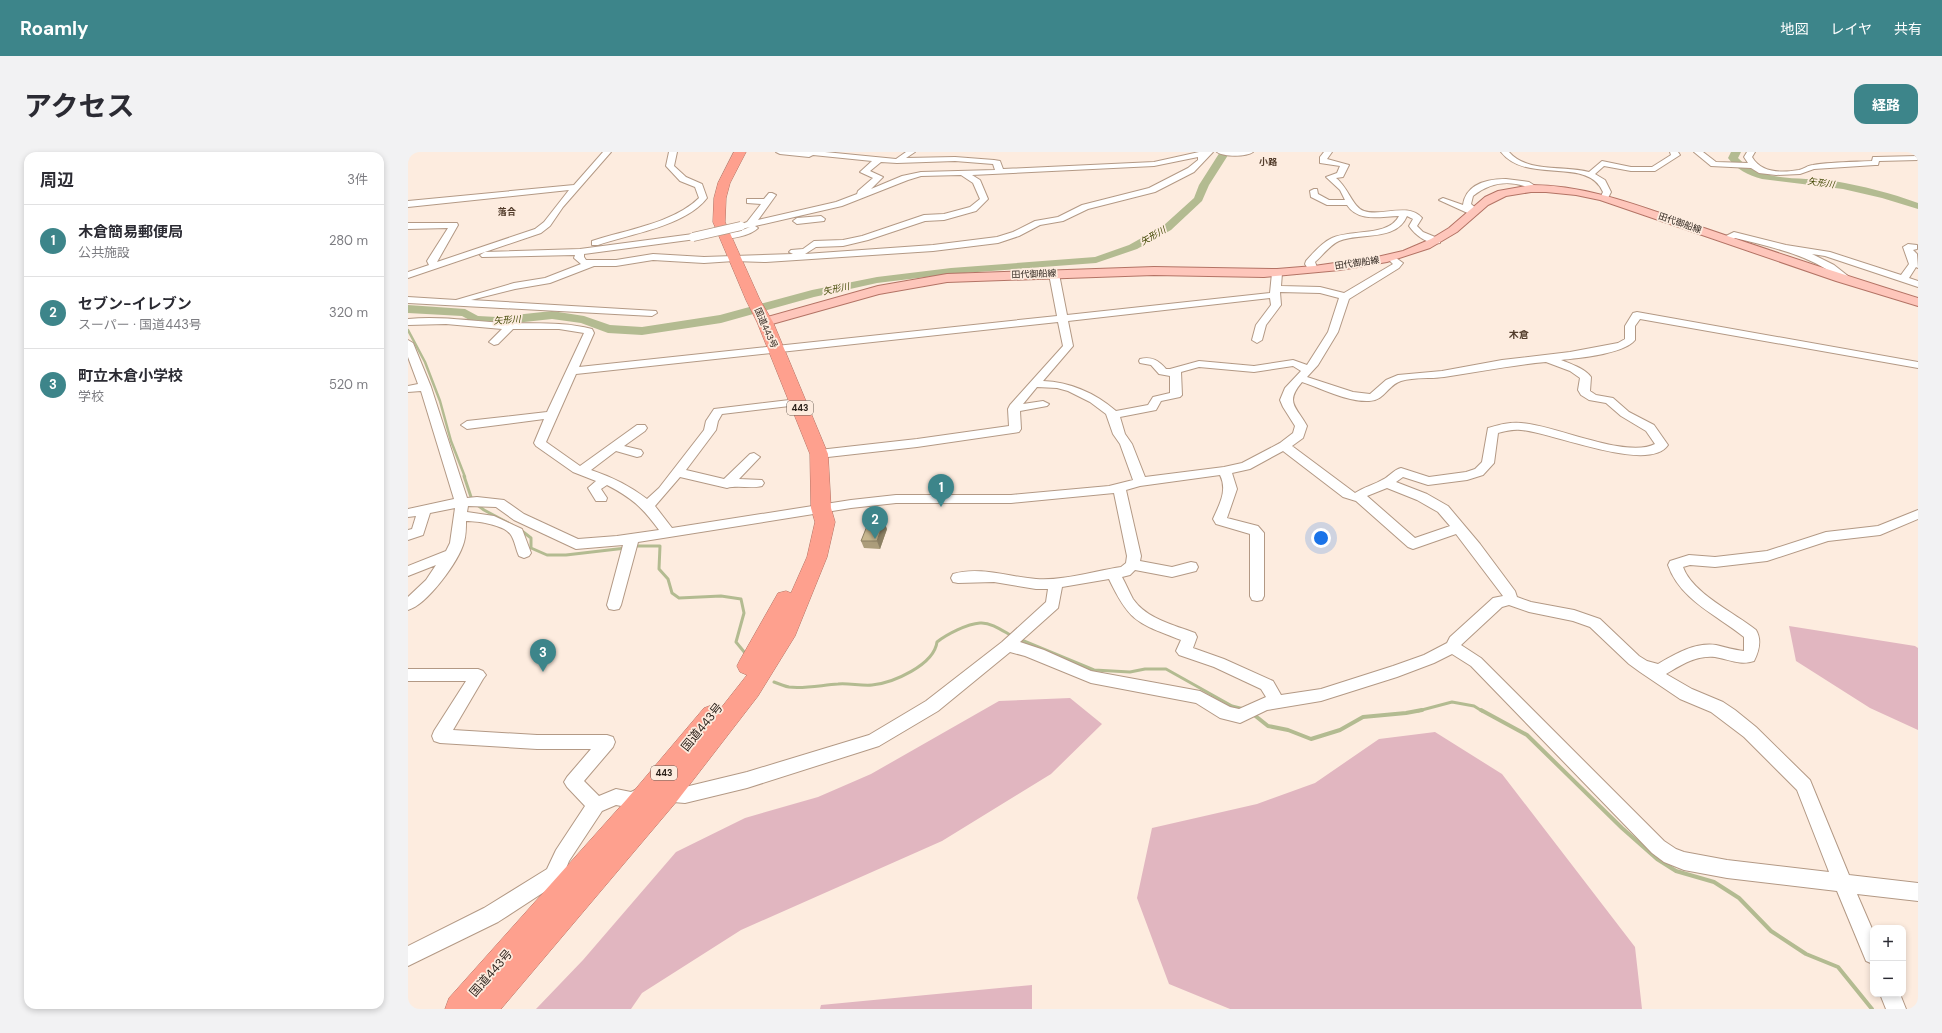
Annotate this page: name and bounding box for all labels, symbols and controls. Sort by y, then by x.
text: Roamly [20,16,89,41]
text: 地図 [1780,20,1808,38]
text: レイヤ [1830,20,1872,38]
text: 共有 [1894,20,1922,38]
button: 経路 [1854,84,1918,124]
text: アクセス [24,88,135,125]
district label: 小路 [1259,156,1278,168]
text: 周辺 [40,169,74,191]
text: 3件 [347,171,368,188]
water label: 矢形川 [1807,175,1836,191]
district label: 落合 [498,206,516,218]
street label: 田代御船線 [1657,210,1704,236]
text: 木倉簡易郵便局 [78,222,183,242]
water label: 矢形川 [1138,224,1169,248]
text: 1 [51,232,55,249]
text: 280 m [329,232,368,249]
text: 公共施設 [78,244,130,261]
street label: 田代御船線 [1334,254,1381,272]
street label: 田代御船線 [1011,267,1058,281]
water label: 矢形川 [822,280,851,298]
text: セブン-イレブン [78,294,192,314]
text: 2 [49,304,57,321]
text: 320 m [329,304,368,321]
street label: 国道443号 [752,306,780,350]
water label: 矢形川 [493,313,522,327]
text: スーパー · 国道443号 [78,316,202,333]
district label: 木倉 [1508,328,1529,341]
text: 町立木倉小学校 [78,366,183,386]
text: 3 [49,376,57,393]
text: 520 m [329,376,368,393]
text: 学校 [78,388,104,405]
road number: 443 [787,401,813,415]
pin: 1 [928,474,954,507]
pin: 2 [862,506,888,539]
your location [1311,528,1331,548]
pin: 3 [530,639,556,672]
street label: 国道443号 [678,700,726,754]
road number: 443 [651,766,677,780]
map controls [1870,925,1906,997]
button: + [1870,925,1906,961]
street label: 国道443号 [466,946,516,1000]
button: − [1870,961,1906,997]

